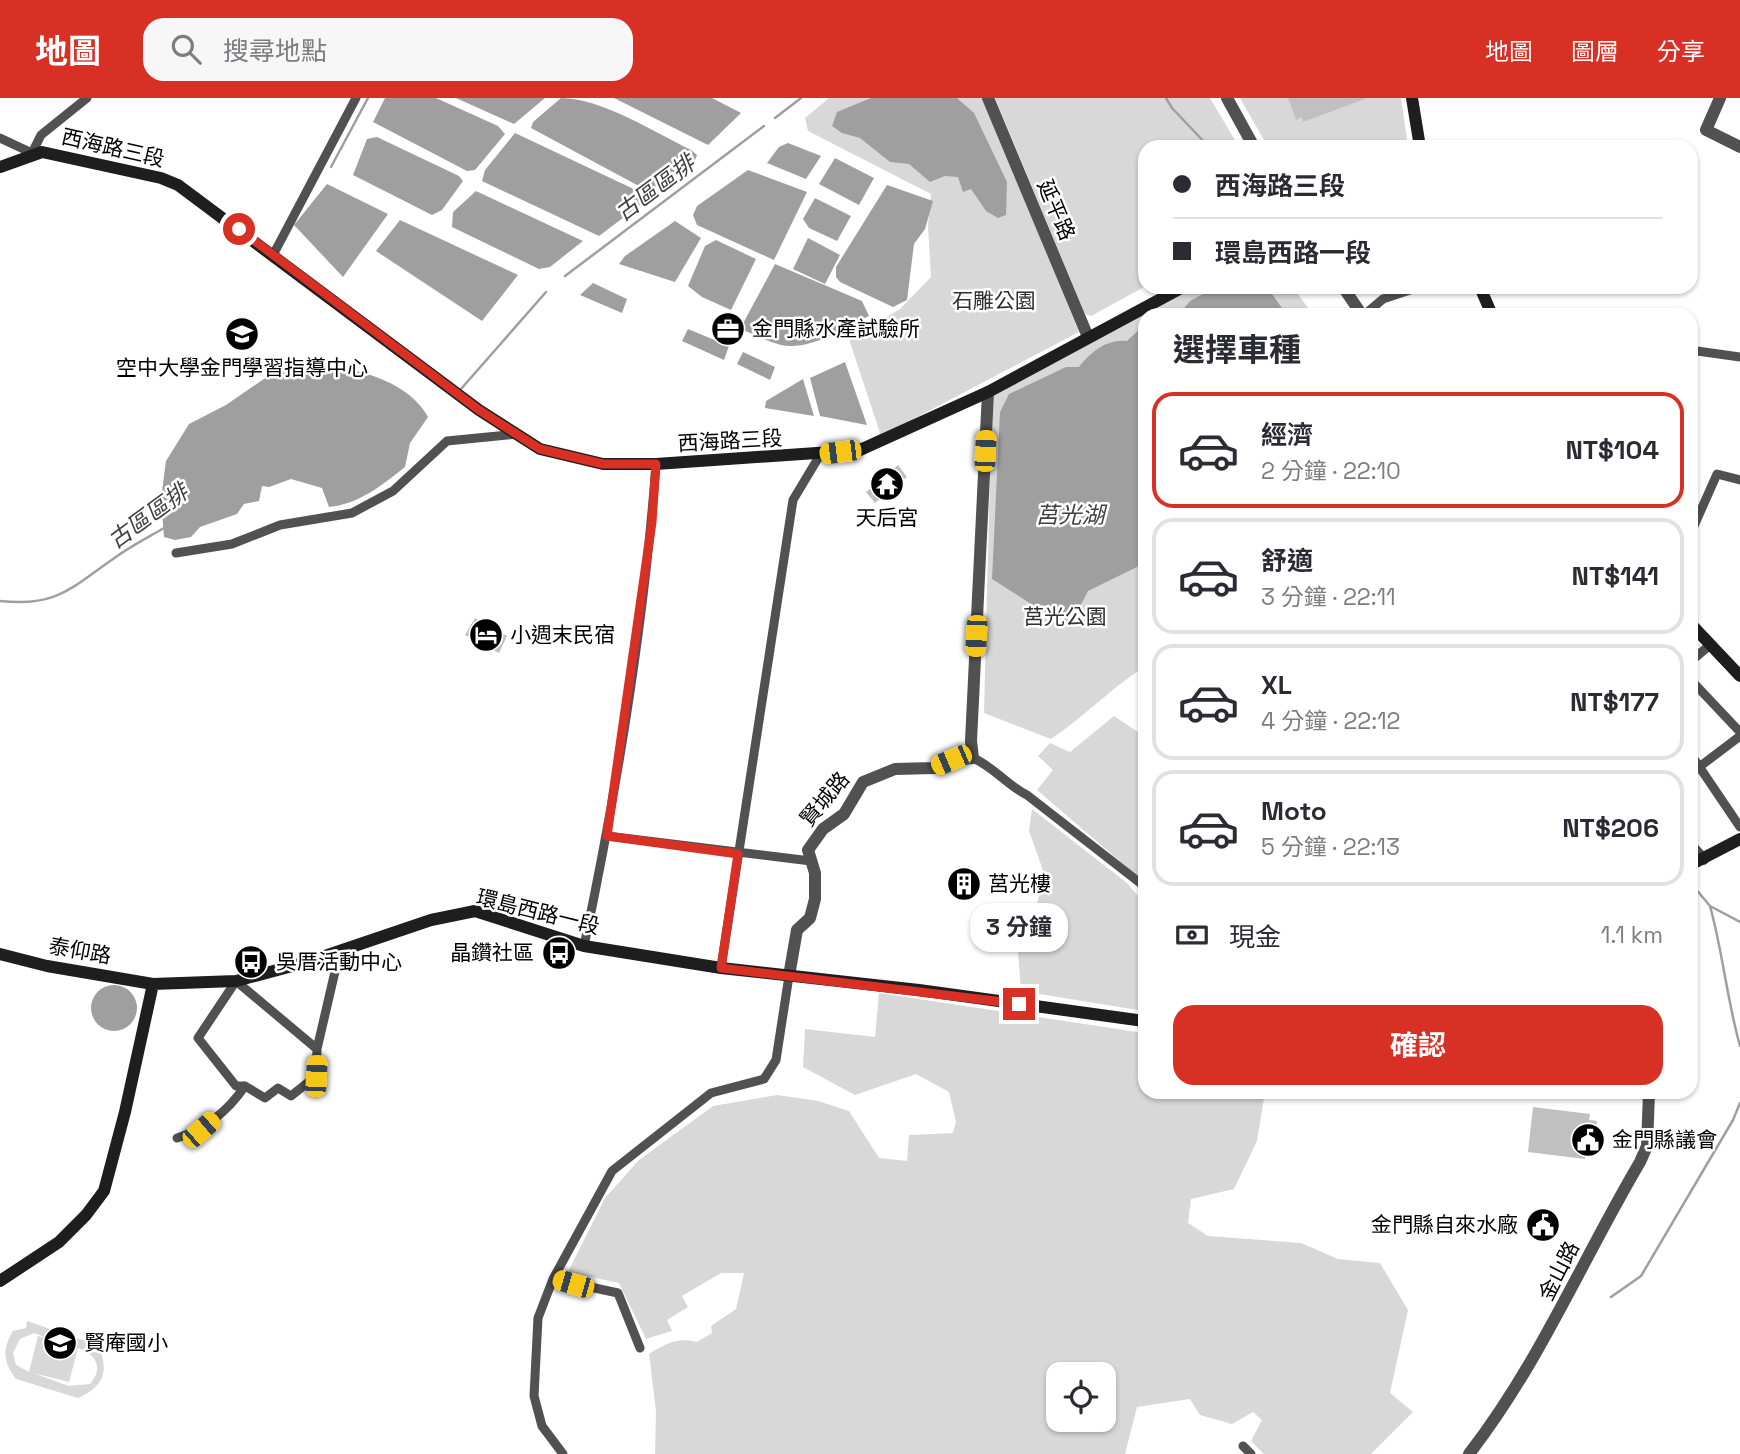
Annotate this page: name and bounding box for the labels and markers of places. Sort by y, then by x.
office icon: 金門縣水產試驗所 [709,310,747,348]
school or university icon: 空中大學金門學習指導中心 [223,315,261,353]
place label: 金門縣水產試驗所 [752,315,920,342]
place label: 空中大學金門學習指導中心 [116,354,368,381]
temple icon: 天后宮 [868,465,906,503]
place label: 天后宮 [856,504,919,531]
hotel icon: 小週末民宿 [467,616,505,654]
place label: 小週末民宿 [510,621,615,648]
building icon: 莒光樓 [945,865,983,903]
place label: 莒光樓 [988,870,1051,897]
bus stop icon: 晶鑽社區 [540,934,578,972]
place label: 晶鑽社區 [450,939,534,966]
bus stop icon: 吳厝活動中心 [232,943,270,981]
place label: 吳厝活動中心 [276,948,402,975]
public building icon: 金門縣議會 [1569,1121,1607,1159]
place label: 金門縣議會 [1612,1126,1717,1153]
public building icon: 金門縣自來水廠 [1524,1206,1562,1244]
place label: 金門縣自來水廠 [1371,1211,1518,1238]
school or university icon: 賢庵國小 [41,1324,79,1362]
place label: 賢庵國小 [84,1329,168,1356]

